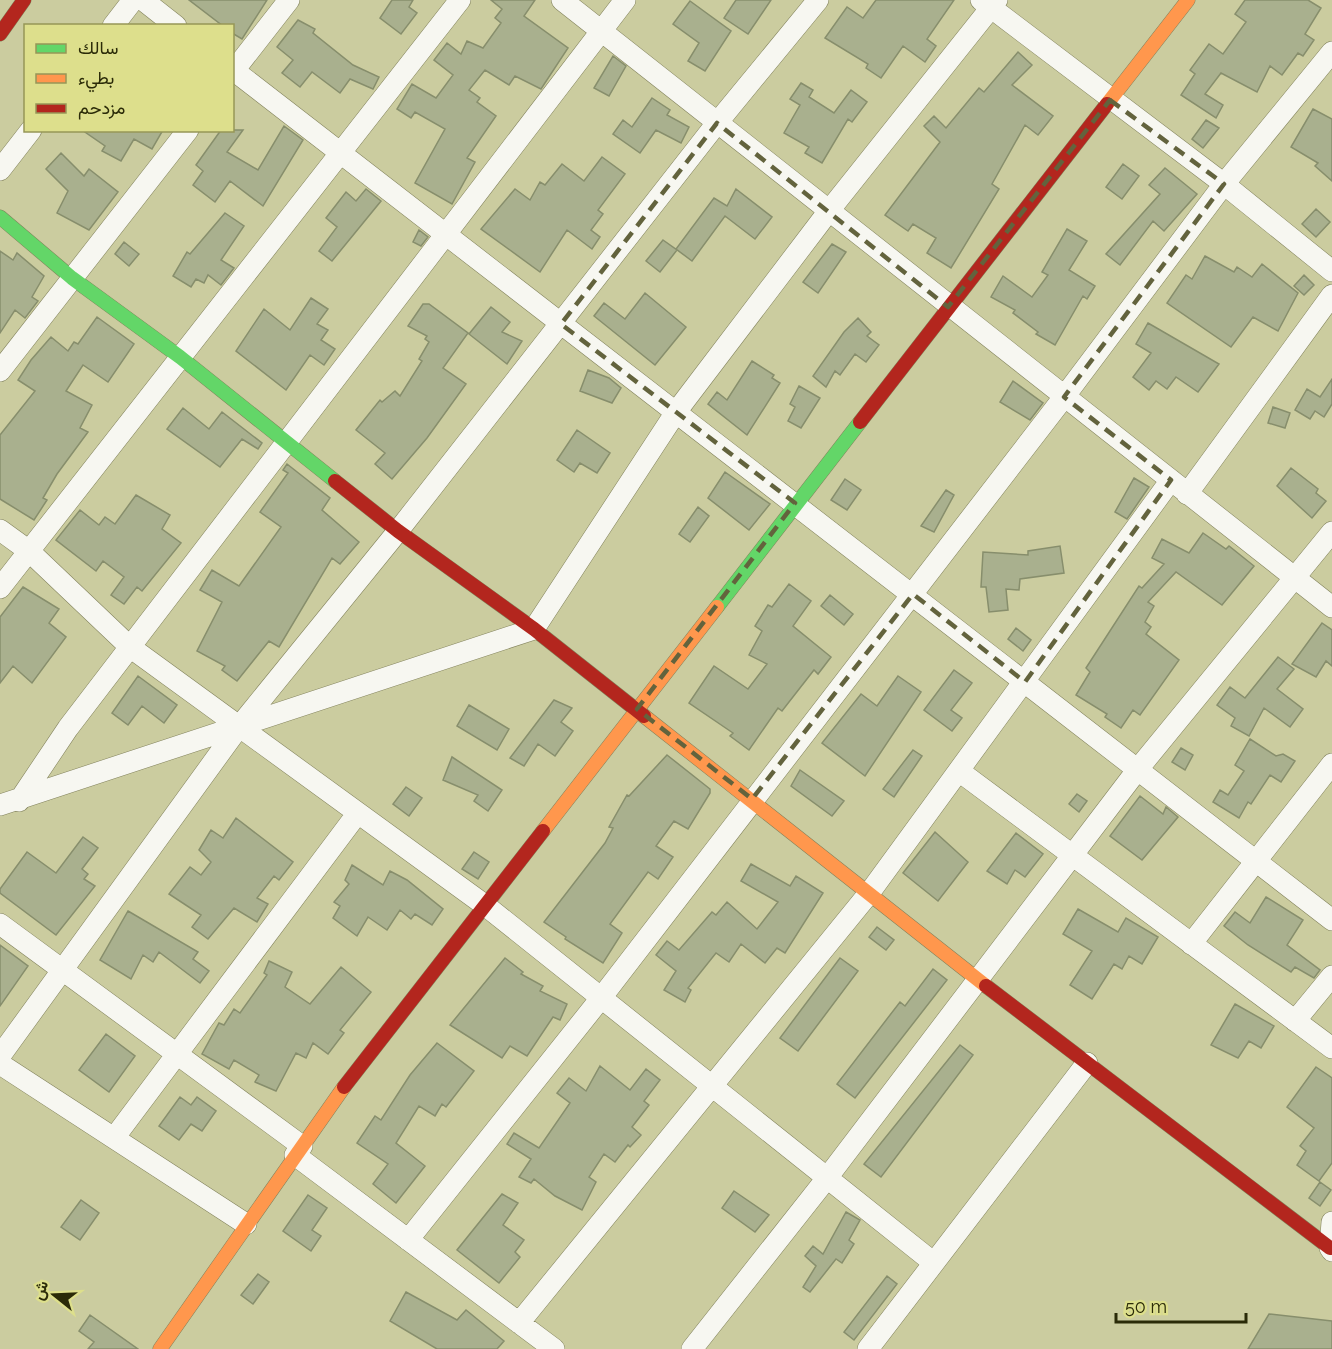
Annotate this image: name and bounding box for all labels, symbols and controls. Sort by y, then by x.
legend [24,24,234,132]
text: سالك [78,37,118,58]
text: بطيء [78,67,114,93]
text: مزدحم [78,97,125,120]
north arrow [24,1265,84,1325]
text: ش [28,1278,52,1303]
scale bar [1116,1286,1246,1324]
text: 50 m [1125,1296,1167,1317]

